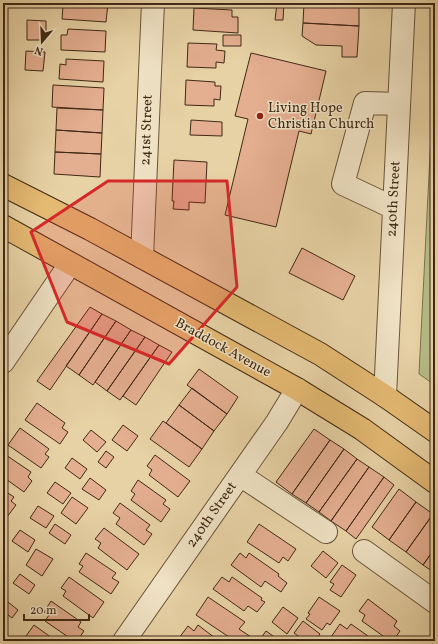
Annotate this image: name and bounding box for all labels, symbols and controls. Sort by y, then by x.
north arrow [22,22,62,62]
text: N [33,42,45,58]
street label: 241st Street [136,94,158,166]
place label: Living Hope Christian Church [268,99,374,134]
marker: Living Hope Christian Church [255,111,265,121]
street label: 240th Street [383,160,405,238]
street label: Braddock Avenue [172,314,275,382]
street label: 240th Street [182,478,242,552]
scale bar [24,596,89,622]
text: 20 m [30,603,57,619]

